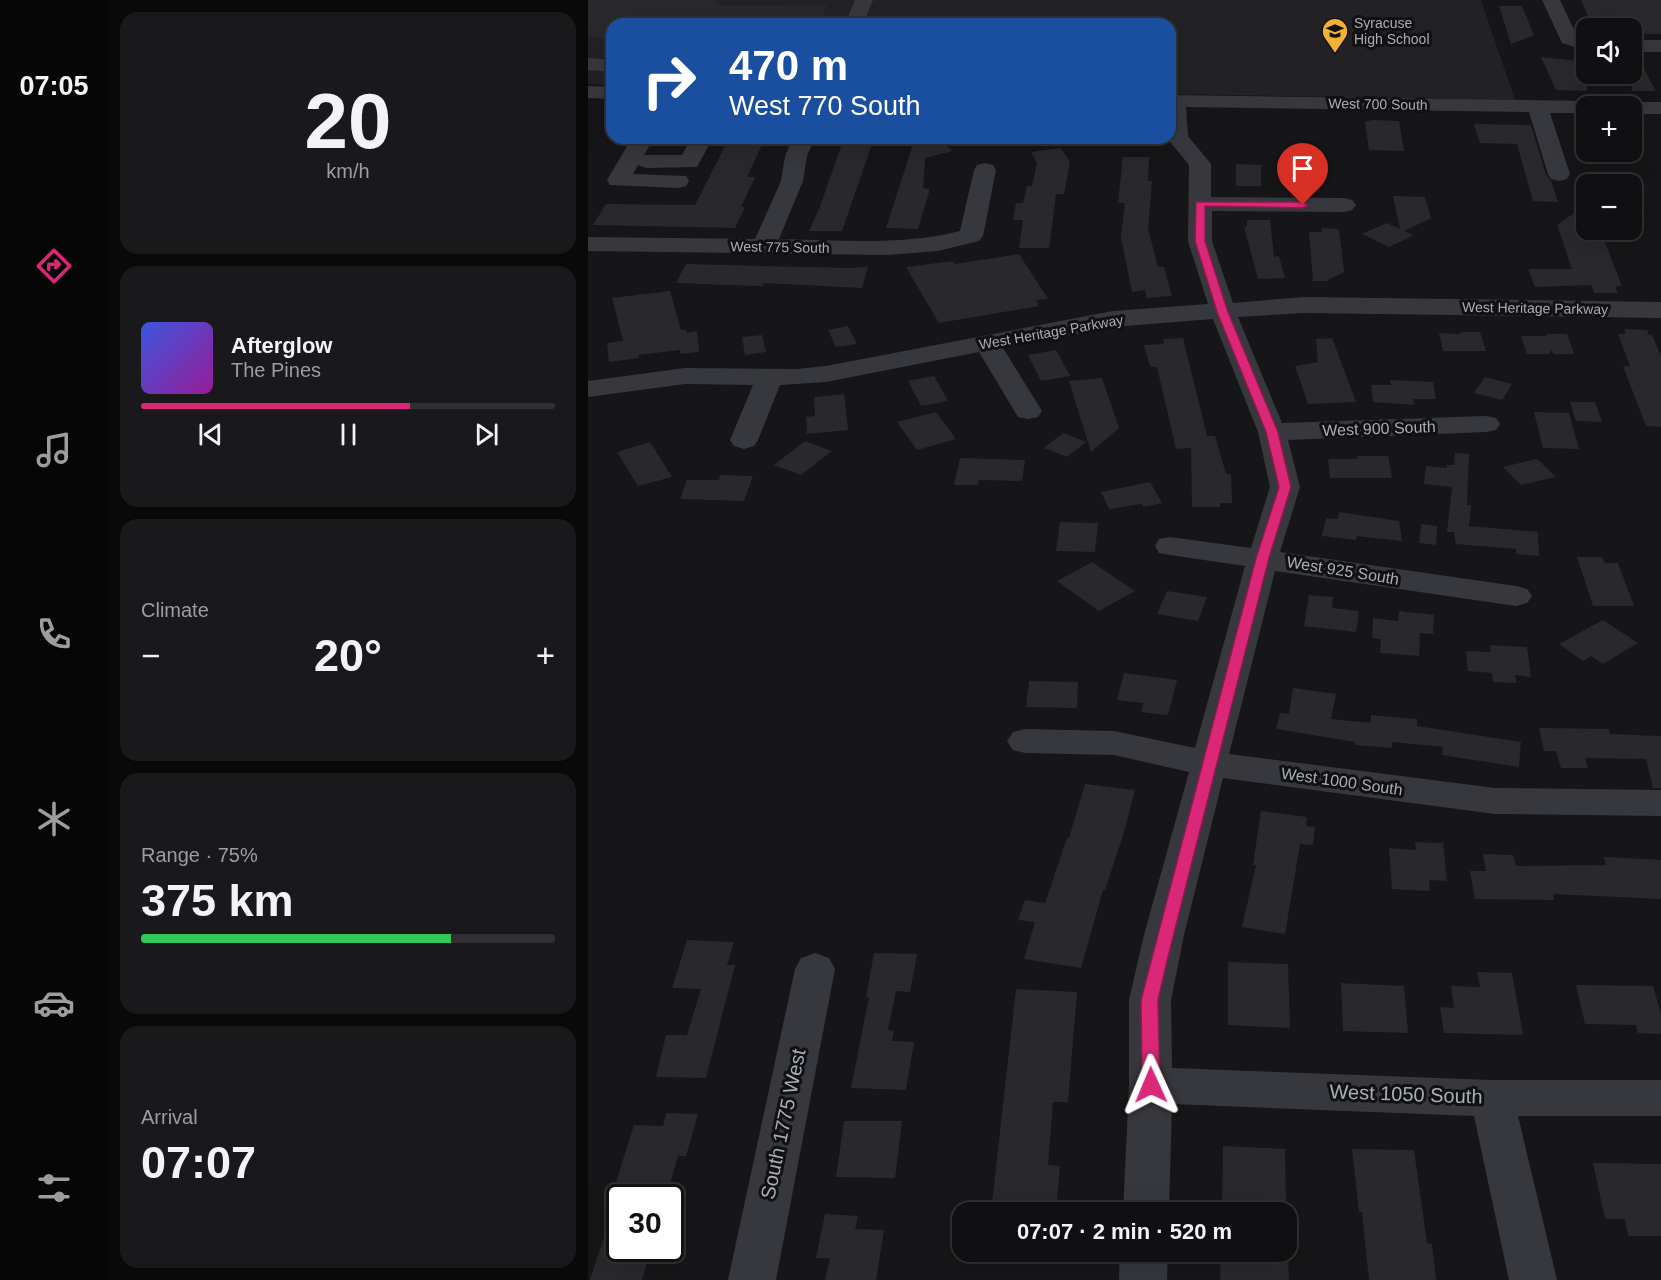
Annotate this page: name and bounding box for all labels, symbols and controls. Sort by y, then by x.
place label: Syracuse High School [1354,15,1430,47]
school or university icon: Syracuse High School [1320,16,1350,54]
map controls [1576,18,1642,240]
button: sound [1576,18,1642,84]
icon: right [630,42,708,120]
text: 470 m [729,42,848,89]
text: 07:05 [19,71,89,101]
text: 20 [305,77,391,165]
text: West 770 South [729,91,921,121]
street label: West 700 South [1328,95,1428,113]
button: + [1576,96,1642,162]
pin [1277,143,1328,205]
icon: arrive [1286,152,1319,185]
text: km/h [326,160,370,182]
button: − [1576,174,1642,240]
street label: West 775 South [730,238,830,256]
icon: directions [33,245,75,287]
street label: West Heritage Parkway [1462,299,1608,317]
street label: West Heritage Parkway [978,311,1124,353]
text: Afterglow [231,333,332,358]
text: The Pines [231,359,321,381]
icon: previous [194,418,227,451]
icon: pause [332,418,365,451]
icon: next [470,418,503,451]
street label: West 900 South [1322,418,1436,439]
icon: music [33,429,75,471]
street label: West 925 South [1286,553,1400,588]
text: Climate [141,599,209,621]
icon: phone [33,613,75,655]
text: 20° [314,630,382,681]
text: − [141,637,160,674]
text: + [536,637,555,674]
street label: West 1000 South [1280,765,1404,798]
icon: climate [33,798,75,840]
text: Range · 75% [141,844,258,866]
text: 375 km [141,875,294,926]
icon: car [33,982,75,1024]
street label: South 1775 West [756,1046,810,1201]
position arrow [1119,1053,1183,1117]
street label: West 1050 South [1329,1080,1483,1108]
text: Arrival [141,1106,198,1128]
text: 07:07 [141,1137,256,1188]
icon: filters [33,1167,75,1209]
speed limit sign: 30 [606,1184,684,1262]
text: 07:07 · 2 min · 520 m [1017,1219,1232,1244]

